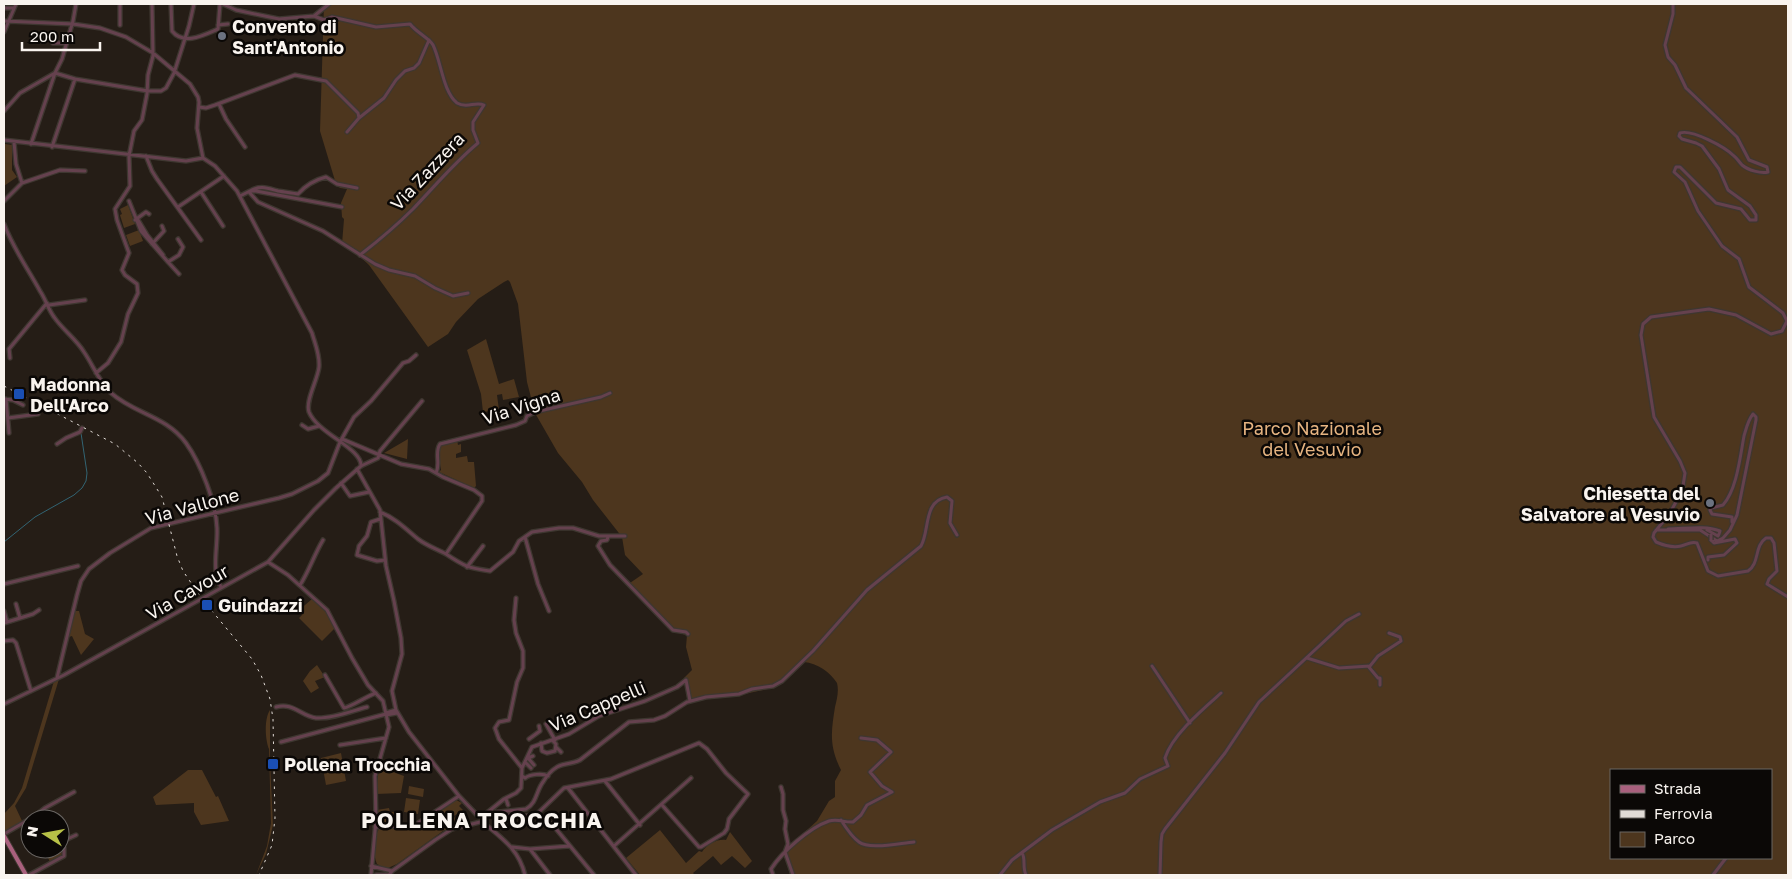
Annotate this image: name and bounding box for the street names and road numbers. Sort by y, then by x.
street label: Via Zazzera [385,127,469,215]
street label: Via Vigna [479,383,563,429]
street label: Via Vallone [143,483,241,529]
street label: Via Cavour [142,559,232,625]
street label: Via Cappelli [545,676,649,736]

